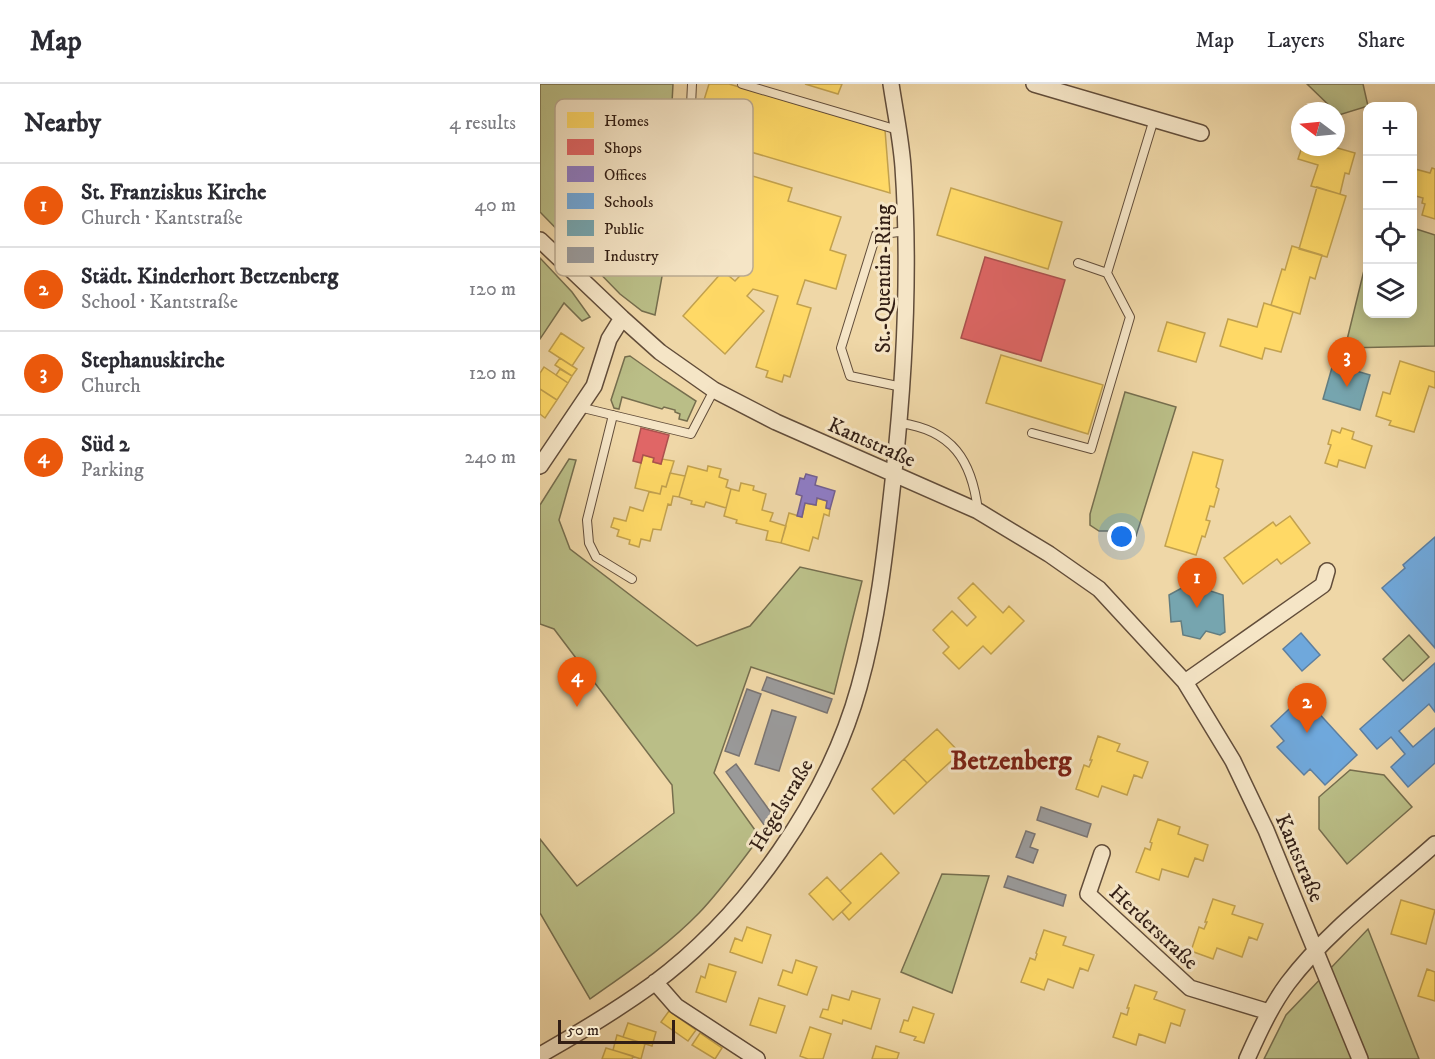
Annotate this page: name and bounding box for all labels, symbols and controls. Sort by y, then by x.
text: Map [30,24,82,59]
text: Map [1195,28,1234,54]
text: Layers [1267,28,1325,54]
text: Share [1358,28,1405,54]
legend [555,99,753,276]
north arrow [1291,102,1345,156]
map controls [1363,102,1417,318]
button: + [1363,102,1417,156]
text: Nearby [24,107,101,140]
text: 4 results [449,111,516,136]
text: Homes [604,111,649,131]
text: Shops [604,138,642,158]
button: − [1363,156,1417,210]
text: Offices [604,165,647,185]
text: St. Franziskus Kirche [81,179,266,206]
text: Schools [604,192,653,212]
text: 1 [40,193,47,218]
text: 40 m [474,193,516,218]
street label: St.-Quentin-Ring [871,204,897,353]
text: Church · Kantstraße [81,206,243,231]
button: locate [1363,210,1417,264]
text: Public [604,219,644,239]
text: Industry [604,246,659,266]
text: Städt. Kinderhort Betzenberg [81,263,338,290]
button: layers [1363,264,1417,318]
text: 2 [39,277,48,302]
text: 120 m [469,277,516,302]
text: School · Kantstraße [81,290,238,315]
pin: 3 [1328,338,1366,387]
text: Stephanuskirche [81,347,225,374]
text: 3 [40,361,47,386]
text: 120 m [469,361,516,386]
text: Church [81,374,141,399]
street label: Kantstraße [824,412,920,474]
text: Süd 2 [81,431,130,458]
text: 4 [38,445,49,470]
text: 240 m [465,445,516,470]
text: Parking [81,458,144,483]
your location [1107,522,1136,551]
pin: 1 [1178,558,1216,608]
pin: 4 [558,658,597,707]
pin: 2 [1288,684,1326,733]
district label: Betzenberg [951,744,1072,778]
street label: Hegelstraße [744,754,820,856]
street label: Kantstraße [1269,810,1329,907]
street label: Herderstraße [1103,880,1204,976]
scale bar [558,1017,675,1044]
text: 50 m [567,1020,599,1040]

